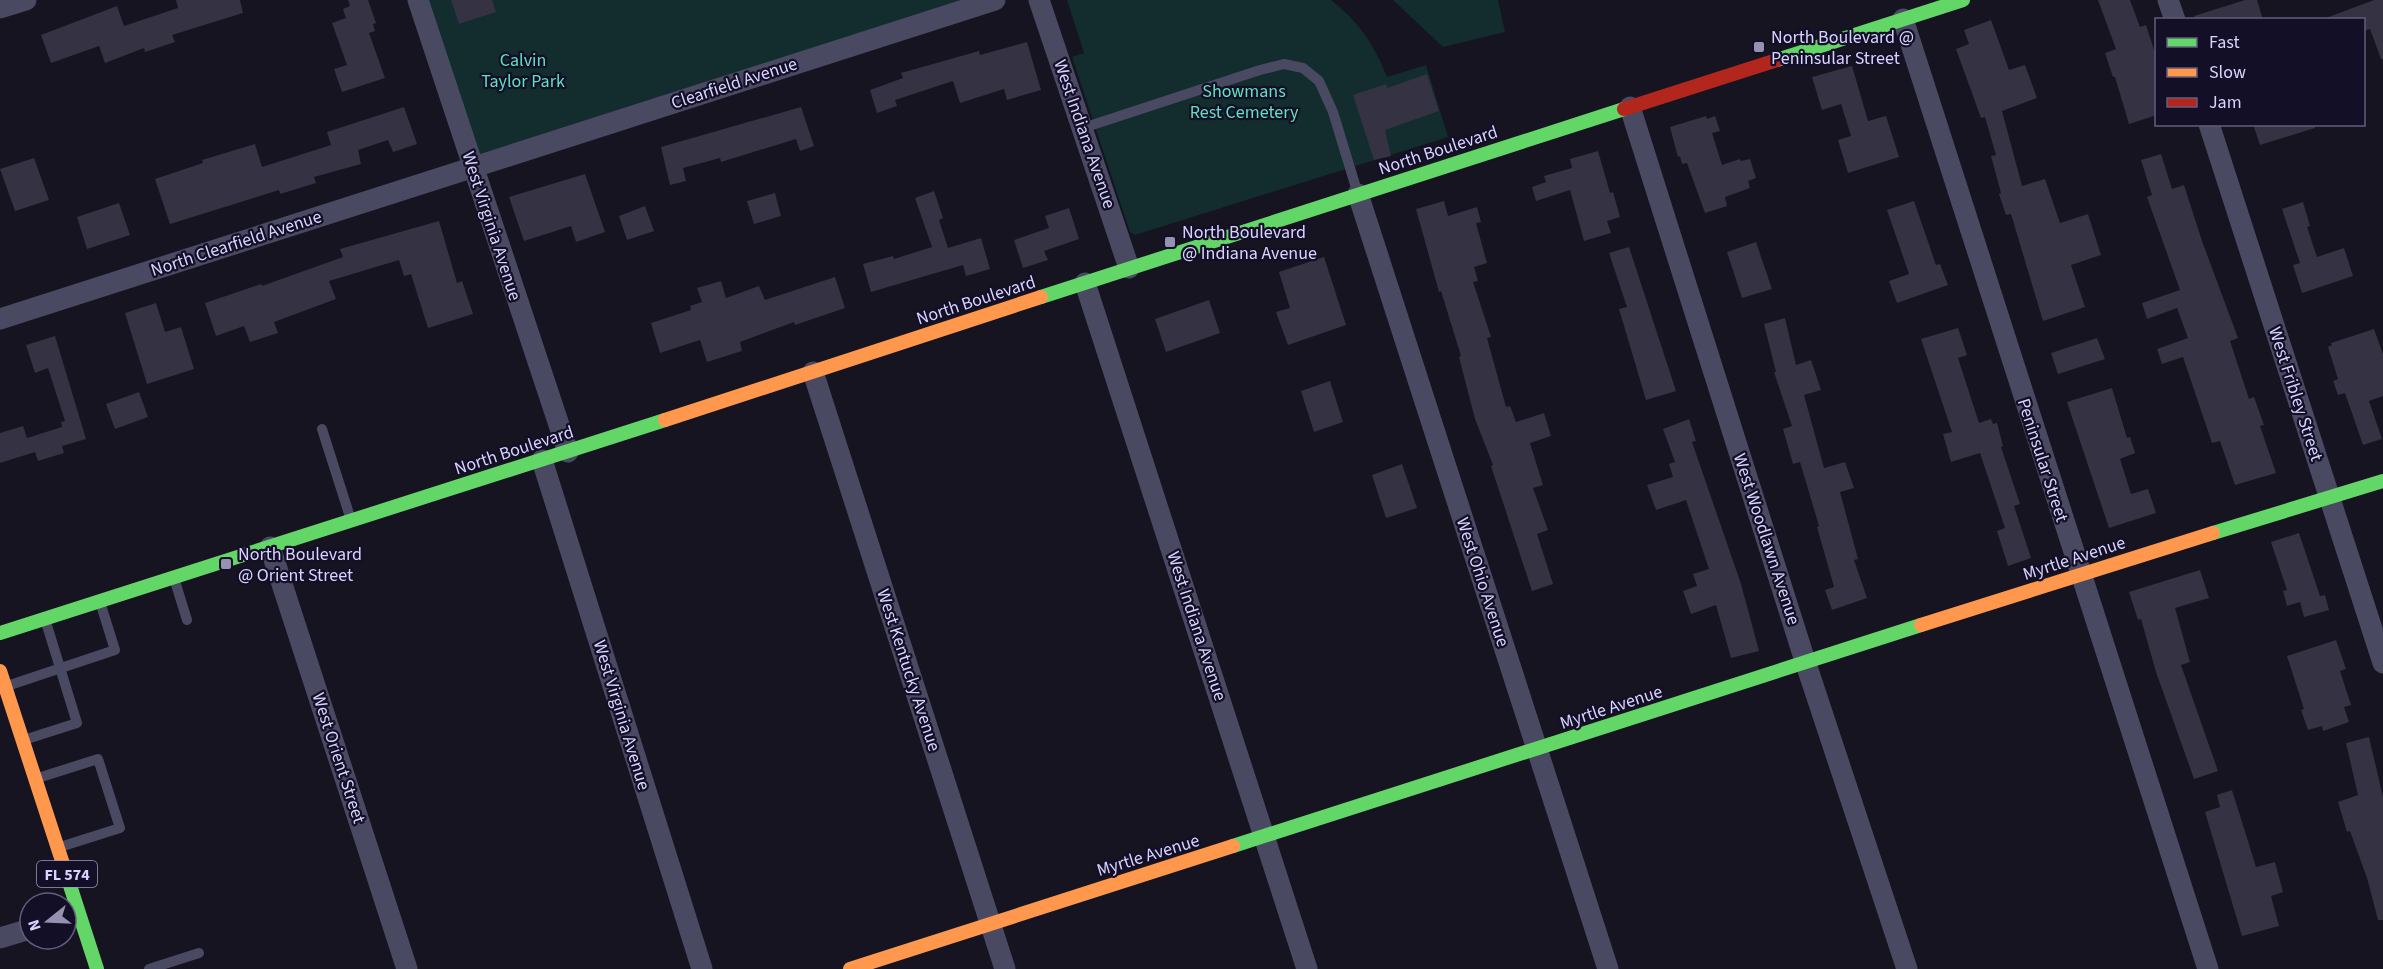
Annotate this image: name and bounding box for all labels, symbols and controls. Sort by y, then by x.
legend [2155,18,2365,126]
place label: North Boulevard @ Peninsular Street [1771,25,1914,71]
text: Fast [2209,30,2240,55]
marker: North Boulevard @ Peninsular Street [1752,40,1766,54]
park label: Calvin Taylor Park [481,48,565,94]
street label: Clearfield Avenue [668,51,800,116]
street label: West Indiana Avenue [1047,56,1122,212]
text: Slow [2209,60,2246,85]
park label: Showmans Rest Cemetery [1190,79,1299,125]
text: Jam [2209,90,2242,115]
street label: North Boulevard [1375,119,1501,182]
street label: West Virginia Avenue [456,148,527,304]
street label: North Clearfield Avenue [148,204,325,283]
place label: North Boulevard @ Indiana Avenue [1182,220,1317,266]
marker: North Boulevard @ Indiana Avenue [1163,235,1177,249]
street label: North Boulevard [913,269,1039,332]
street label: West Fribley Street [2262,324,2329,465]
street label: Peninsular Street [2011,395,2074,525]
street label: North Boulevard [451,419,577,482]
street label: West Woodlawn Avenue [1727,450,1806,628]
street label: West Ohio Avenue [1450,514,1515,650]
street label: Myrtle Avenue [2020,530,2129,587]
place label: North Boulevard @ Orient Street [238,542,362,588]
street label: West Indiana Avenue [1161,548,1233,704]
marker: North Boulevard @ Orient Street [219,557,233,571]
street label: West Kentucky Avenue [870,586,947,755]
street label: West Virginia Avenue [587,637,656,793]
street label: Myrtle Avenue [1557,679,1666,736]
street label: West Orient Street [306,690,371,827]
street label: Myrtle Avenue [1094,828,1203,883]
road number: FL 574 [37,861,97,887]
north arrow [18,891,78,951]
text: N [23,917,47,934]

